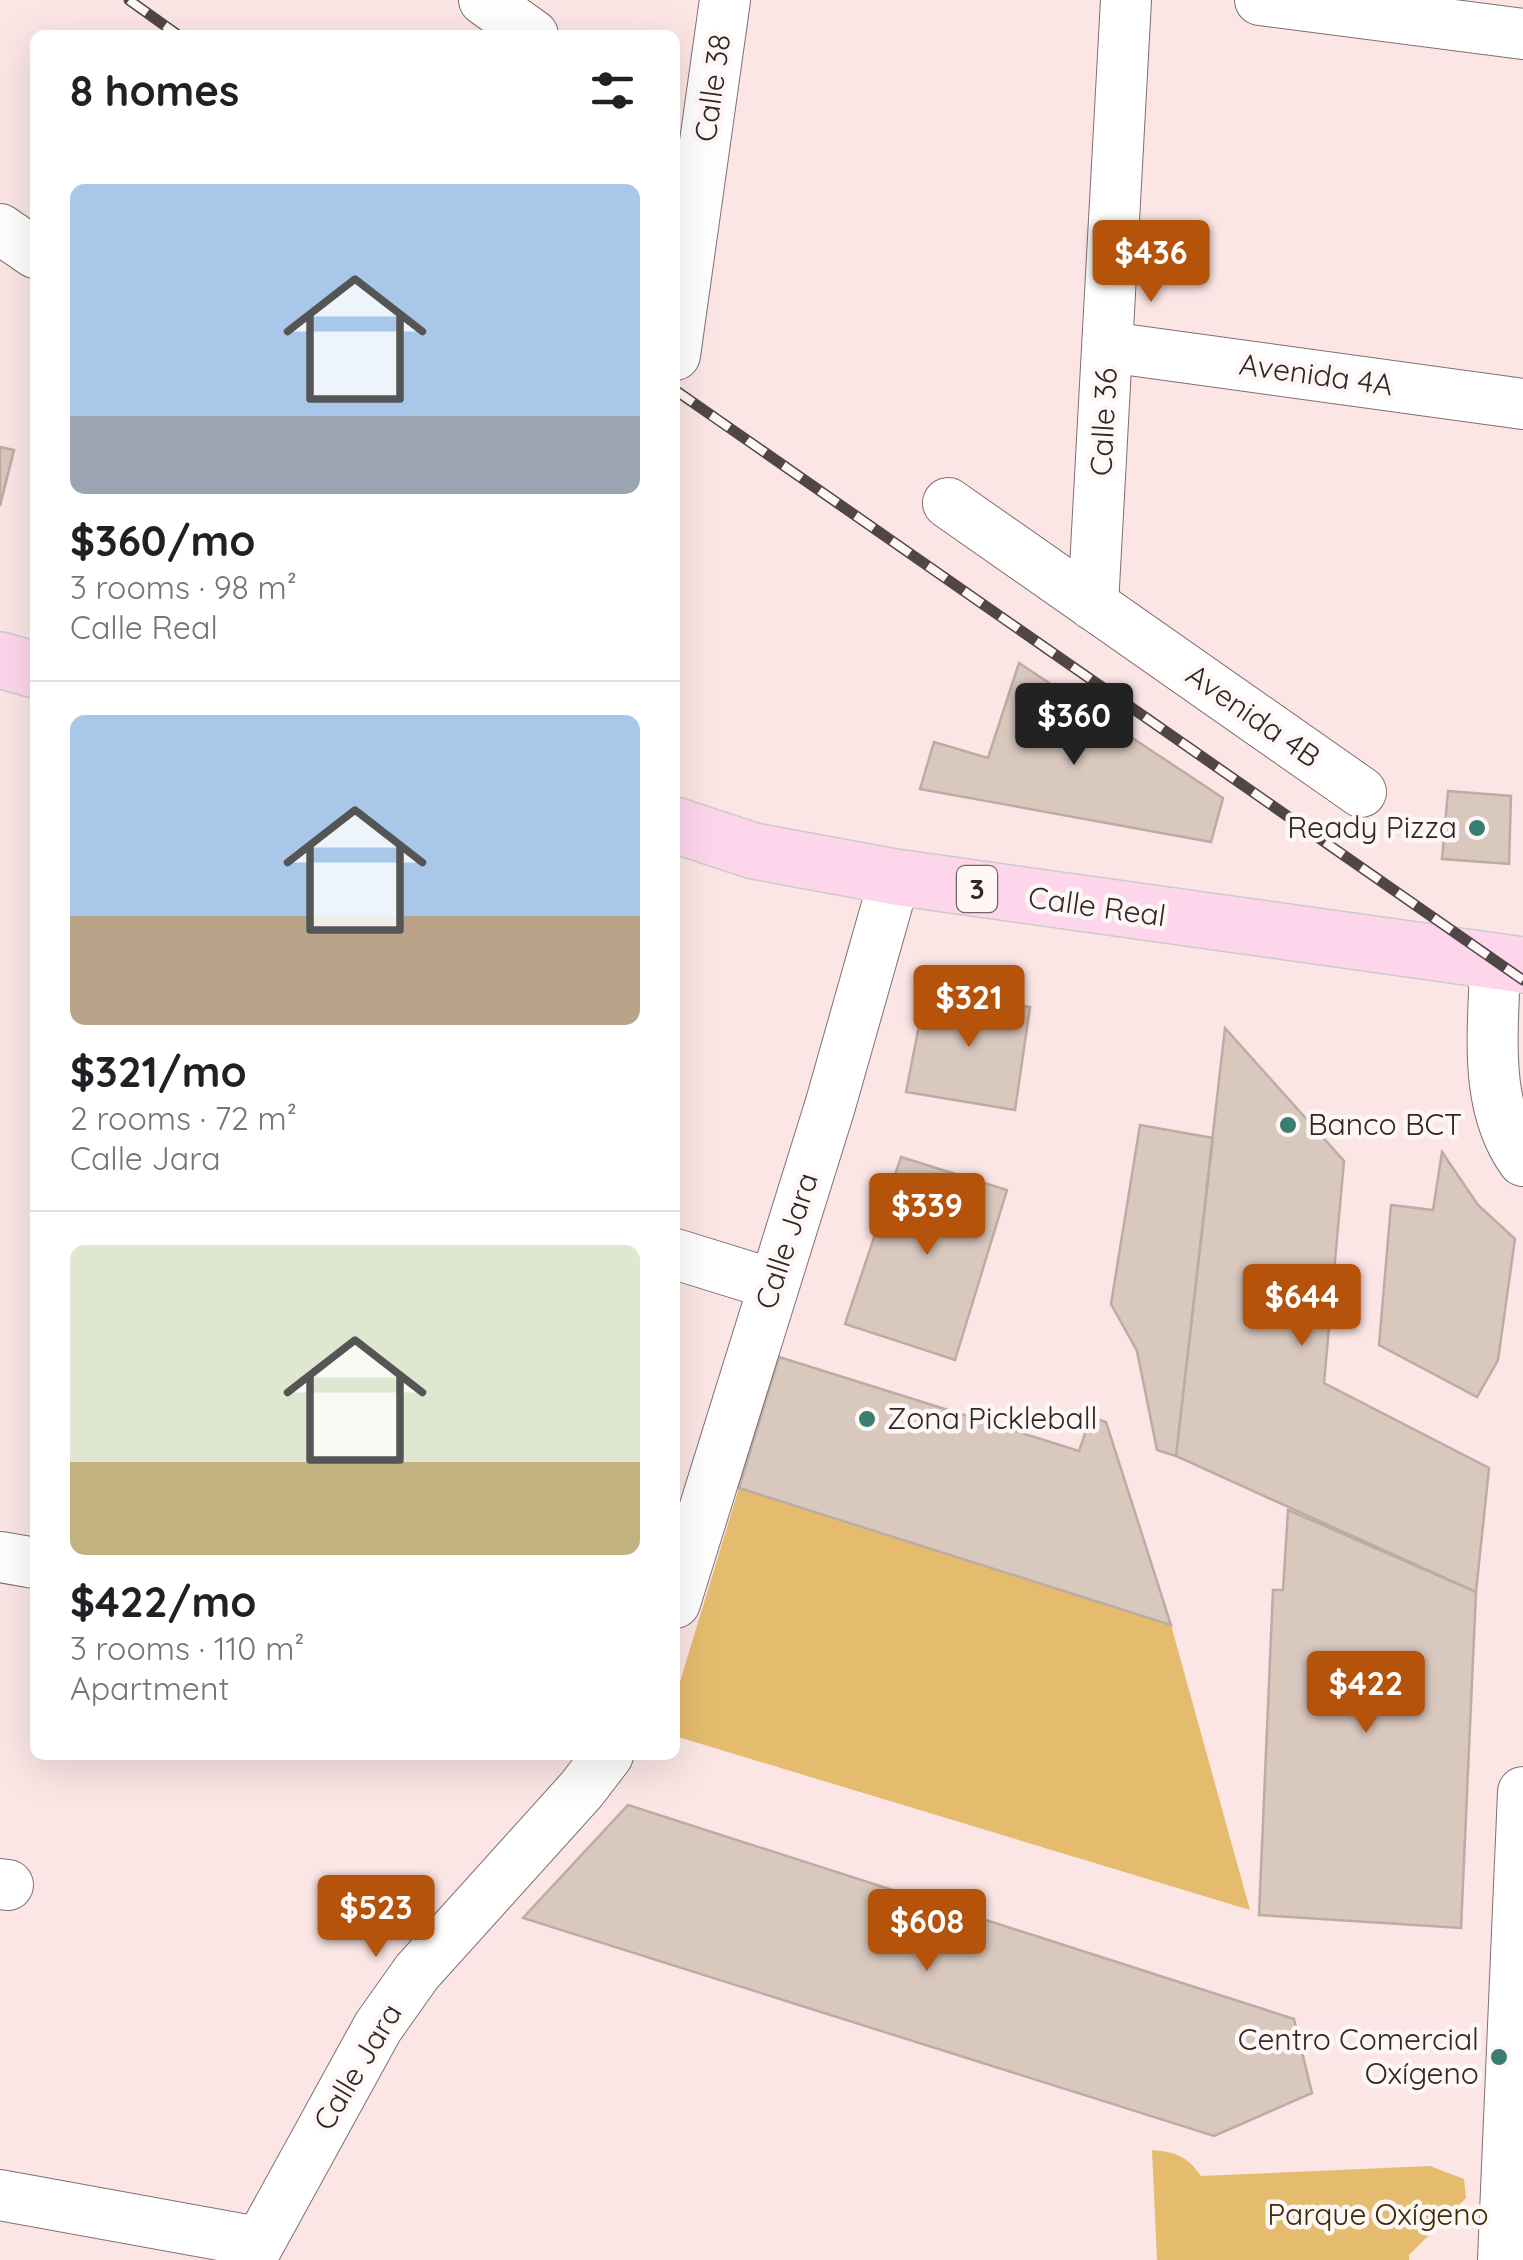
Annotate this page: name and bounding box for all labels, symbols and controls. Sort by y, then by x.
street label: Calle 38 [686,32,738,144]
icon: filters [585,63,640,118]
text: 8 homes [70,64,239,117]
pin: $436 [1092,220,1210,305]
text: $436 [1115,232,1187,272]
icon: home [265,249,445,429]
street label: Avenida 4A [1237,344,1395,404]
street label: Calle 36 [1081,367,1125,477]
text: $360/mo [70,514,255,567]
text: 3 rooms · 98 m² [70,567,297,607]
text: Calle Real [70,607,218,647]
street label: Avenida 4B [1179,655,1328,775]
pin: $360 [1015,683,1133,768]
text: $360 [1037,695,1111,735]
icon: home [265,780,445,960]
place label: Ready Pizza [1287,808,1457,846]
marker: Ready Pizza [1466,817,1488,839]
road number: 3 [957,866,997,912]
street label: Calle Real [1026,878,1168,934]
pin: $321 [910,965,1028,1050]
text: $321 [936,977,1002,1017]
text: $321/mo [70,1045,247,1098]
text: 2 rooms · 72 m² [70,1098,297,1138]
place label: Banco BCT [1308,1105,1462,1143]
marker: Banco BCT [1277,1114,1299,1136]
text: Calle Jara [70,1138,221,1178]
street label: Calle Jara [746,1168,826,1314]
pin: $339 [868,1173,986,1258]
text: $339 [891,1185,963,1225]
pin: $644 [1243,1264,1361,1349]
text: $644 [1265,1276,1339,1316]
icon: home [265,1310,445,1490]
place label: Zona Pickleball [887,1399,1097,1437]
marker: Zona Pickleball [856,1408,878,1430]
text: $422/mo [70,1575,256,1628]
text: 3 rooms · 110 m² [70,1628,304,1668]
pin: $422 [1307,1651,1425,1736]
text: $422 [1329,1663,1403,1703]
text: Apartment [70,1668,229,1708]
pin: $523 [317,1875,435,1960]
text: $523 [340,1887,412,1927]
pin: $608 [868,1889,986,1974]
text: $608 [890,1901,964,1941]
street label: Calle Jara [305,1996,410,2137]
place label: Centro Comercial Oxígeno [1238,2020,1479,2092]
marker: Centro Comercial Oxígeno [1488,2046,1510,2068]
park label: Parque Oxígeno [1267,2195,1489,2233]

